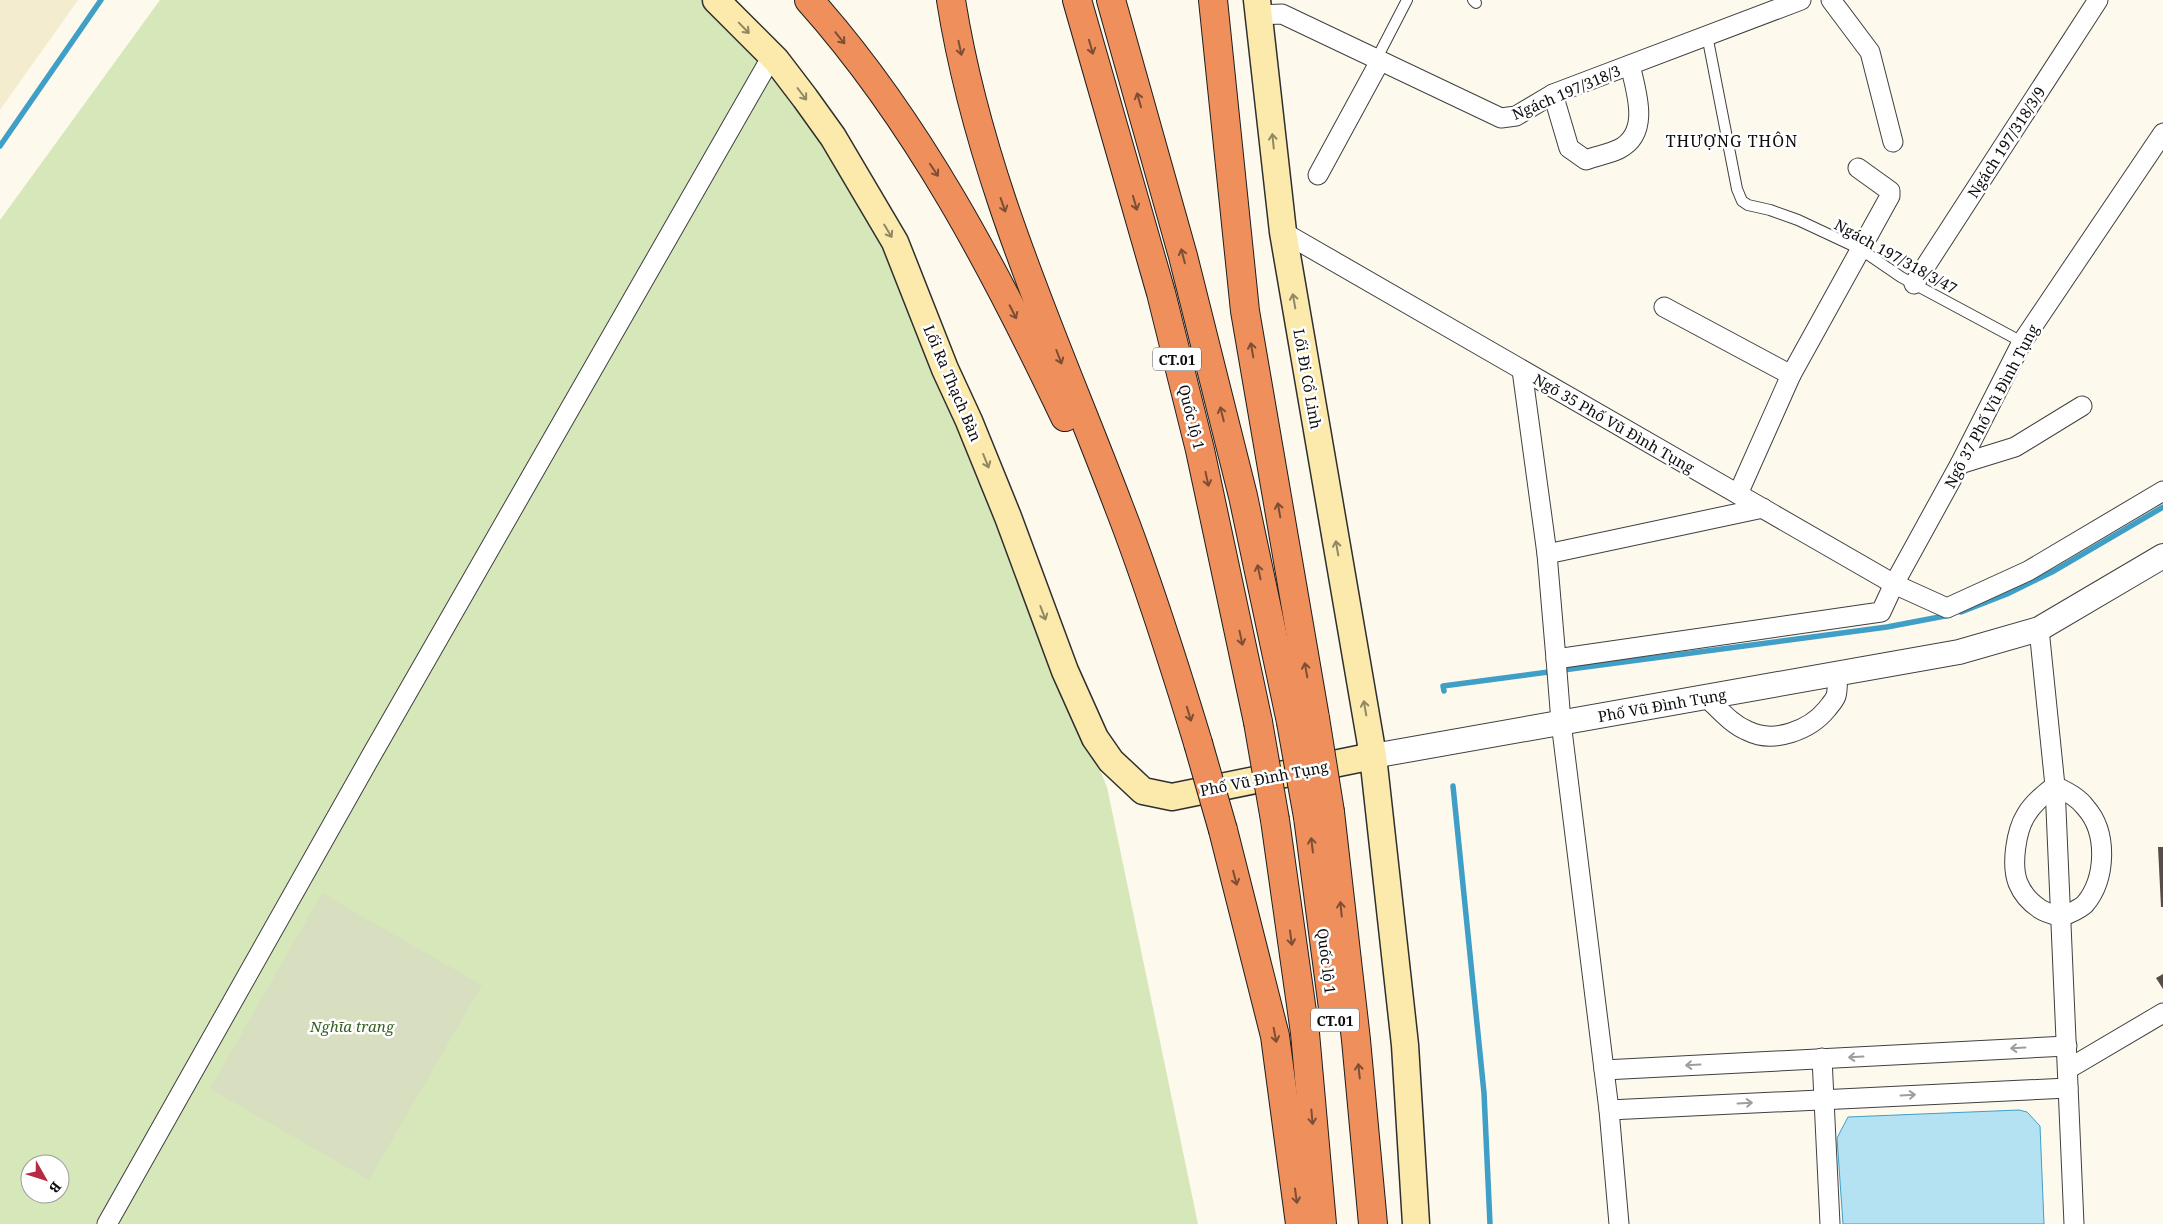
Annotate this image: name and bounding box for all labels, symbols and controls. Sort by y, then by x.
one-way arrow [738,21,750,34]
one-way arrow [834,31,845,44]
one-way arrow [1086,38,1096,54]
one-way arrow [956,39,965,55]
street label: Ngách 197/318/3 [1509,60,1623,124]
street label: Ngách 197/318/3/9 [1963,83,2049,201]
one-way arrow [796,87,807,100]
one-way arrow [1133,92,1143,108]
district label: THƯỢNG THÔN [1666,130,1798,152]
one-way arrow [1268,133,1278,149]
one-way arrow [929,163,939,177]
one-way arrow [1131,195,1141,211]
one-way arrow [999,196,1008,212]
street label: Ngách 197/318/3/47 [1831,214,1961,298]
one-way arrow [884,224,894,238]
one-way arrow [1177,249,1187,265]
one-way arrow [1289,294,1299,310]
one-way arrow [1008,304,1018,319]
street label: Ngõ 37 Phố Vũ Đình Tụng [1939,321,2043,491]
street label: Lối Ra Thạch Bàn [919,322,987,445]
street label: Lối Đi Cổ Linh [1289,327,1327,431]
one-way arrow [1246,342,1256,358]
road number: CT.01 [1153,348,1201,370]
one-way arrow [1055,349,1064,364]
street label: Ngõ 35 Phố Vũ Đình Tụng [1530,369,1698,477]
street label: Quốc lộ 1 [1174,382,1210,452]
one-way arrow [1217,406,1227,422]
one-way arrow [981,453,991,468]
one-way arrow [1202,471,1212,487]
one-way arrow [1273,503,1283,519]
one-way arrow [1332,540,1342,556]
one-way arrow [1254,564,1263,580]
one-way arrow [1039,605,1048,620]
one-way arrow [1237,629,1246,645]
one-way arrow [1301,663,1311,679]
street label: Phố Vũ Đình Tụng [1596,684,1728,726]
one-way arrow [1360,700,1370,716]
one-way arrow [1184,705,1194,721]
street label: Phố Vũ Đình Tụng [1198,756,1330,800]
one-way arrow [1307,838,1317,854]
one-way arrow [1231,869,1240,885]
one-way arrow [1336,902,1346,918]
street label: Quốc lộ 1 [1313,927,1341,995]
one-way arrow [1286,930,1296,946]
road number: CT.01 [1311,1008,1359,1032]
park label: Nghĩa trang [309,1016,395,1036]
one-way arrow [1270,1027,1280,1043]
one-way arrow [2010,1044,2026,1053]
one-way arrow [1848,1052,1864,1061]
one-way arrow [1686,1060,1702,1070]
one-way arrow [1355,1063,1364,1079]
one-way arrow [1899,1091,1915,1100]
one-way arrow [1737,1099,1753,1108]
one-way arrow [1308,1108,1317,1124]
north arrow [20,1154,70,1204]
text: B [45,1178,66,1197]
one-way arrow [1292,1188,1302,1204]

